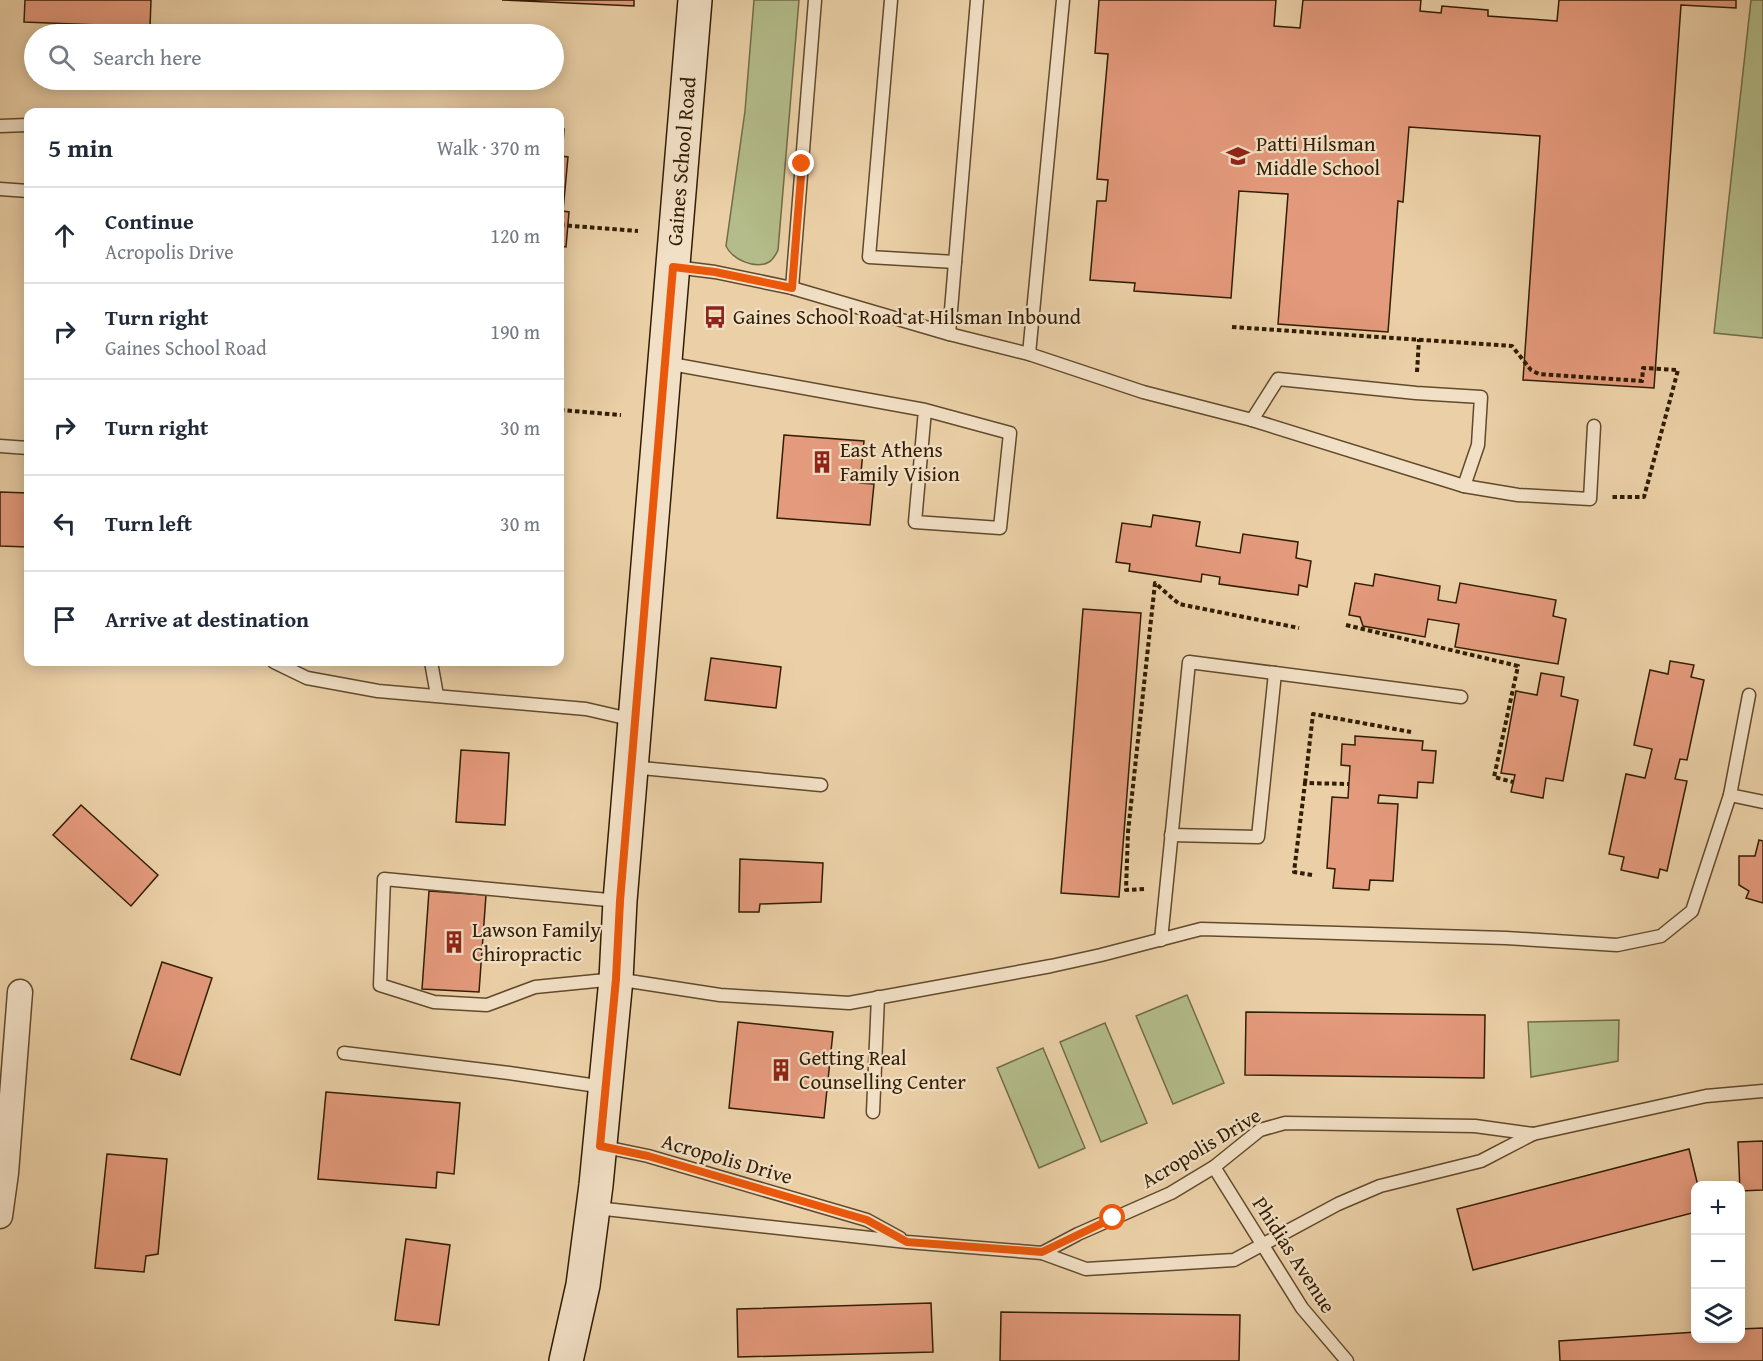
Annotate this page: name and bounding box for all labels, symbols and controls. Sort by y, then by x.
search box [24,24,564,90]
icon: search [45,41,78,74]
text: Search here [93,41,202,73]
street label: Gaines School Road [659,75,704,247]
text: 5 min [48,128,113,167]
place label: Patti Hilsman Middle School [1256,128,1380,183]
text: Walk · 370 m [437,133,540,162]
school or university icon: Patti Hilsman Middle School [1225,143,1251,169]
route end [788,150,814,176]
text: Continue [105,205,194,237]
icon: ahead [48,219,81,252]
text: 120 m [490,221,540,250]
text: Acropolis Drive [105,237,234,266]
text: Turn right [105,301,208,333]
place label: Gaines School Road at Hilsman Inbound [733,301,1082,332]
bus stop icon: Gaines School Road at Hilsman Inbound [702,304,728,330]
icon: right [48,315,81,348]
text: 190 m [490,317,540,346]
text: Gaines School Road [105,333,267,362]
icon: right [48,411,81,444]
text: Turn right [105,411,208,443]
text: 30 m [500,413,540,442]
place label: East Athens Family Vision [840,434,960,489]
building icon: East Athens Family Vision [809,449,835,475]
icon: left [48,507,81,540]
text: Turn left [105,507,192,539]
text: 30 m [500,509,540,538]
icon: arrive [48,603,81,636]
text: Arrive at destination [105,603,309,635]
place label: Lawson Family Chiropractic [472,914,602,969]
building icon: Lawson Family Chiropractic [441,929,467,955]
place label: Getting Real Counselling Center [799,1042,966,1097]
building icon: Getting Real Counselling Center [768,1057,794,1083]
street label: Acropolis Drive [1135,1099,1267,1196]
street label: Acropolis Drive [658,1125,796,1192]
map controls [1691,1181,1745,1343]
button: + [1691,1181,1745,1235]
street label: Phidias Avenue [1245,1190,1344,1319]
route start [1099,1204,1125,1230]
button: − [1691,1235,1745,1289]
button: layers [1691,1289,1745,1343]

